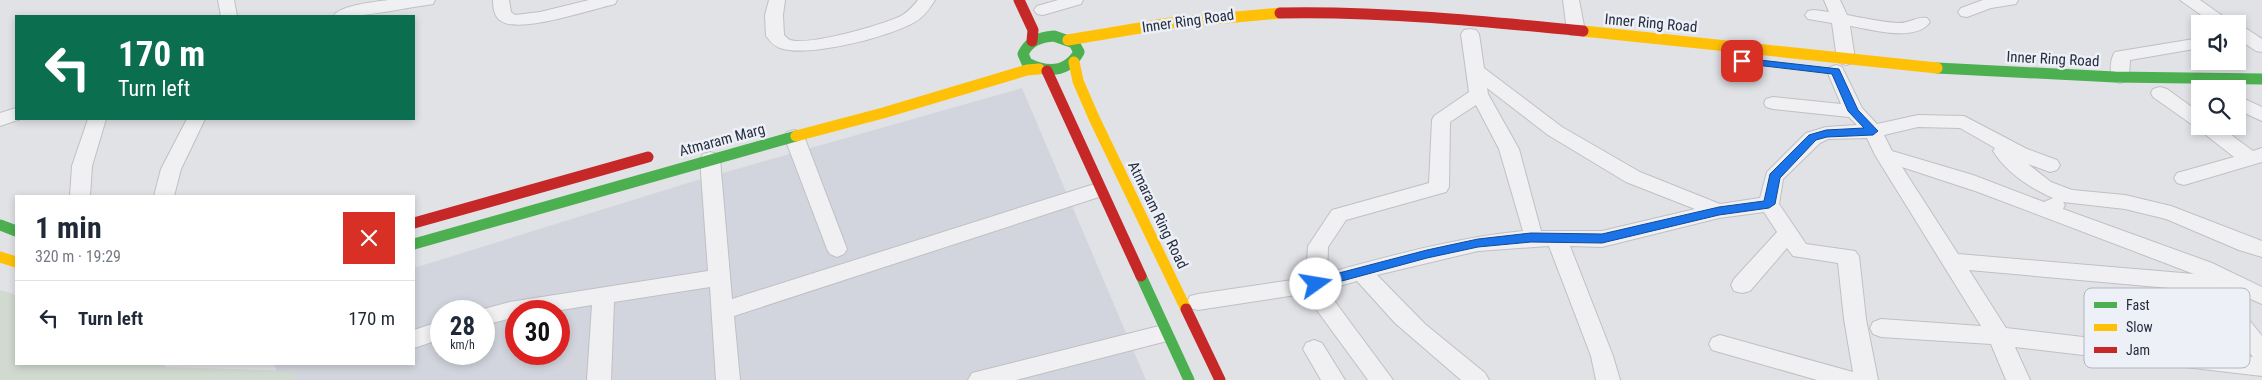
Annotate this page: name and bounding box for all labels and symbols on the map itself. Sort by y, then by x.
street label: Inner Ring Road [1141,6,1235,36]
street label: Inner Ring Road [1604,10,1698,36]
pin [1721,40,1763,82]
street label: Inner Ring Road [2006,48,2100,70]
street label: Atmaram Marg [677,120,767,160]
street label: Atmaram Ring Road [1124,158,1192,272]
position arrow [1289,257,1341,309]
legend [2084,288,2250,368]
text: Fast [2126,297,2150,313]
speed limit sign: 30 [505,300,570,365]
text: Slow [2126,319,2153,335]
text: Jam [2126,342,2150,358]

